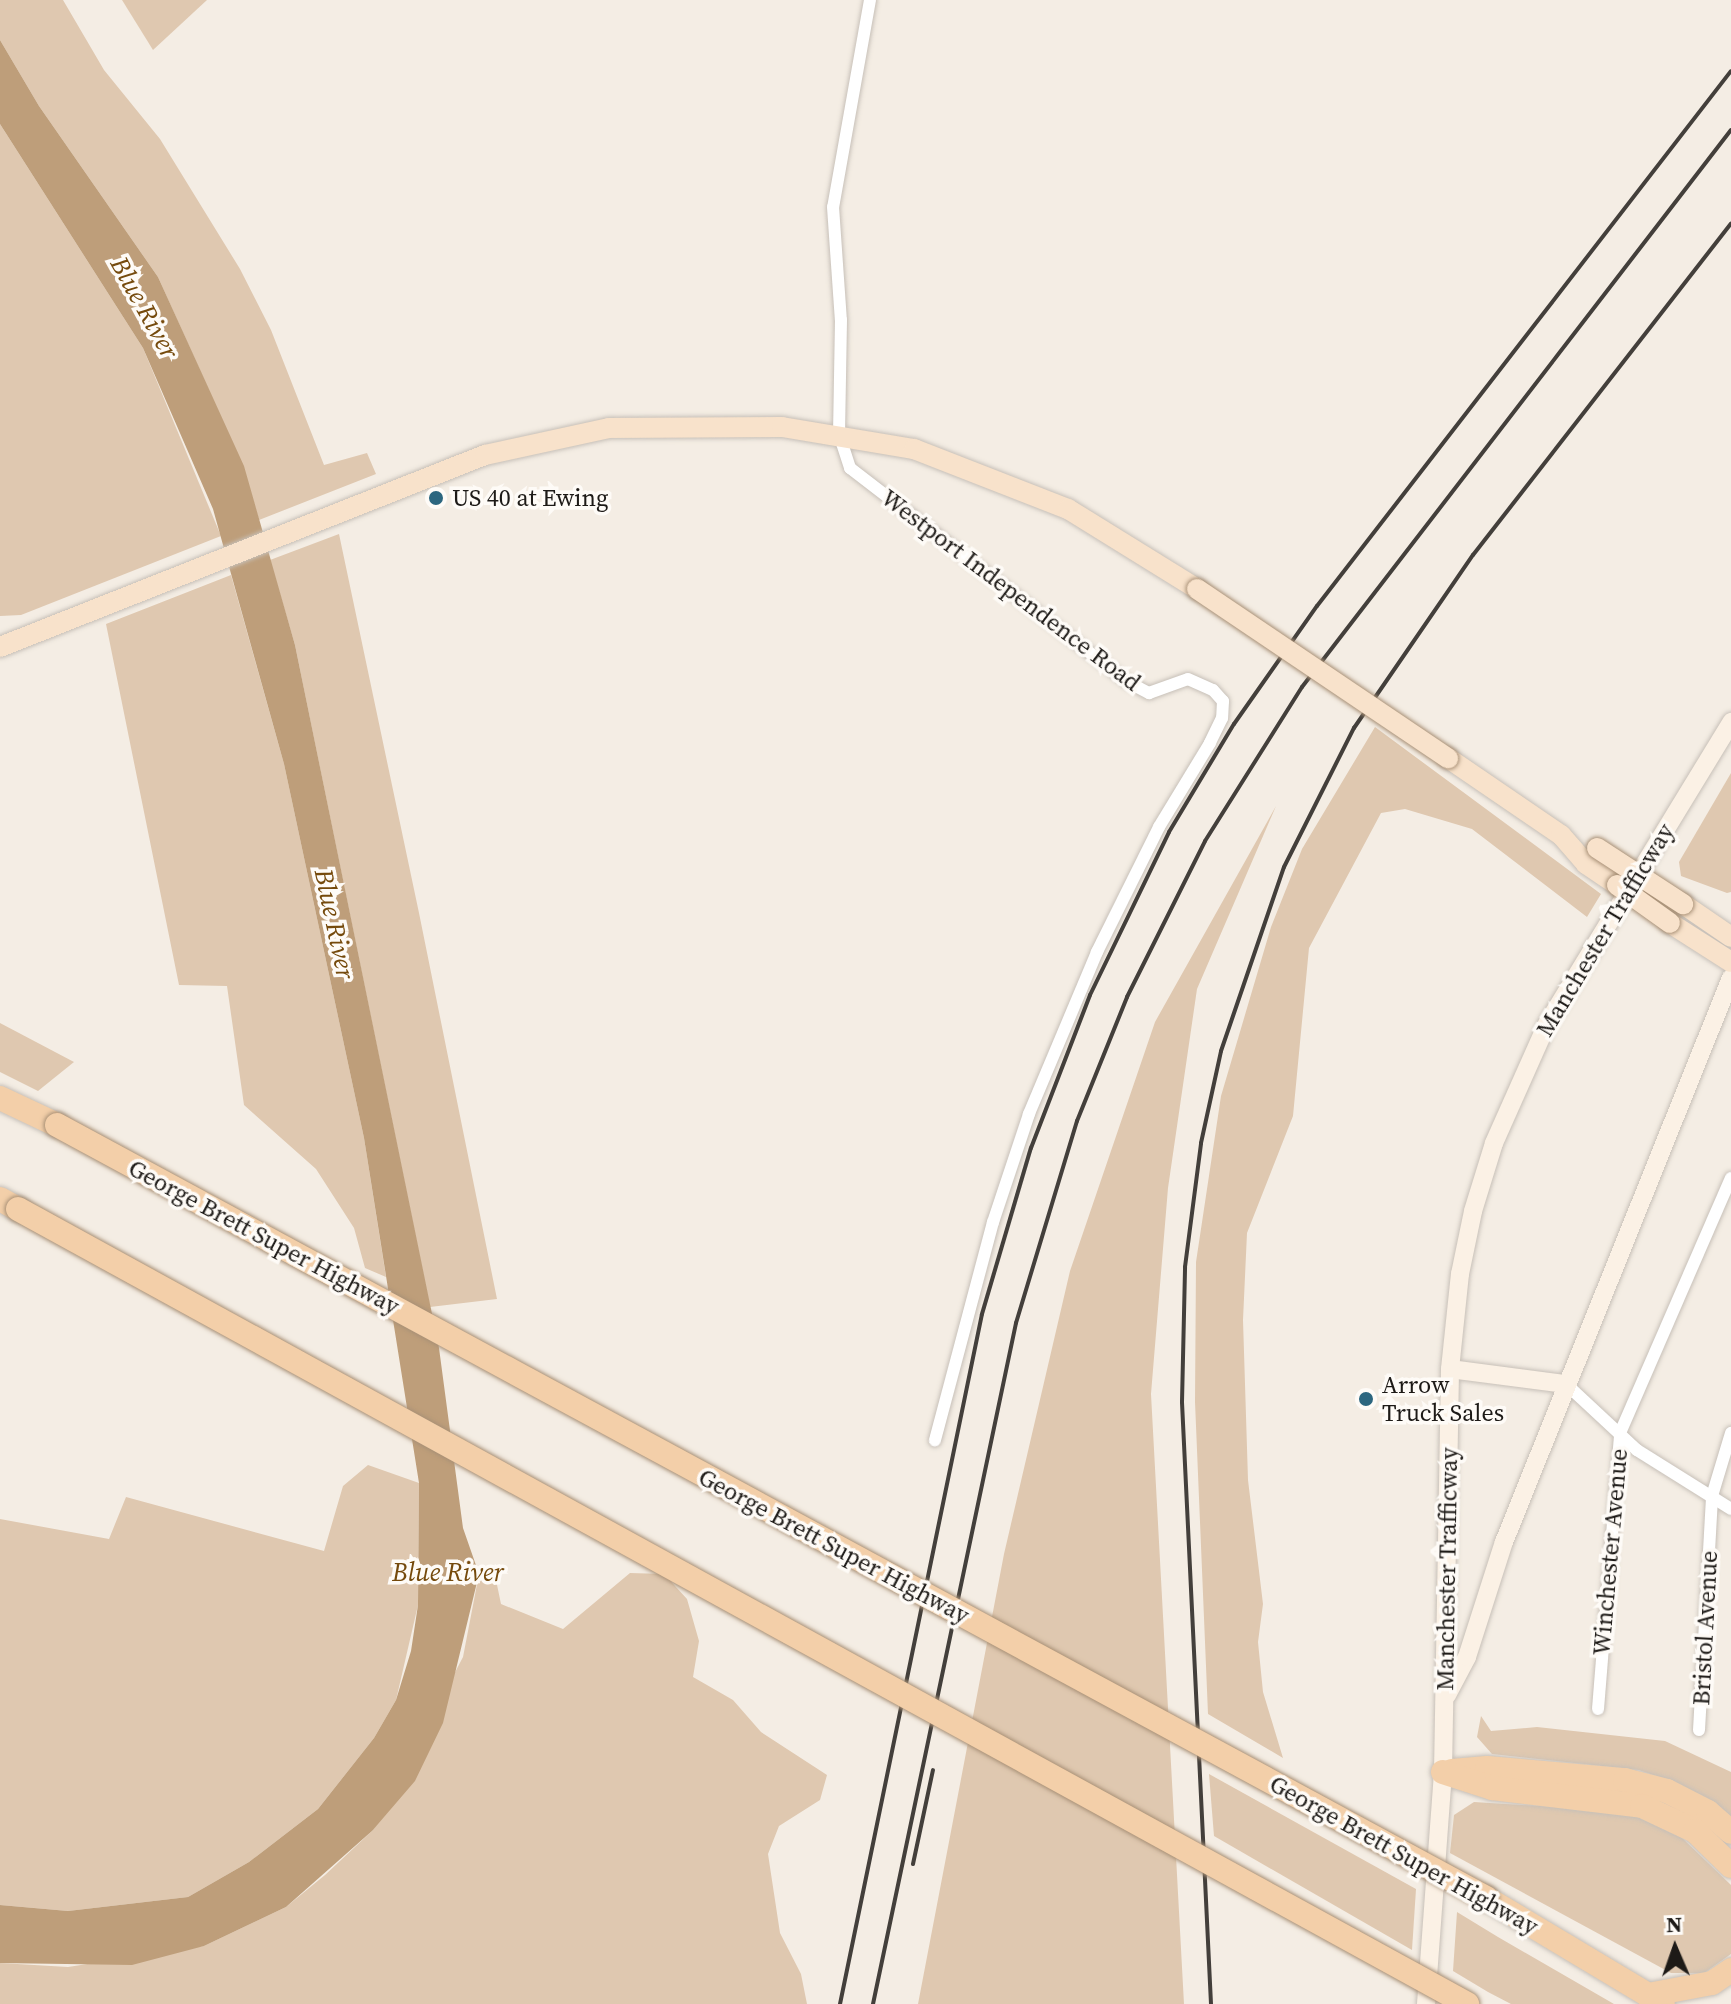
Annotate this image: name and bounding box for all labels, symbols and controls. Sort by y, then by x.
water label: Blue River [103,252,185,364]
street label: Westport Independence Road [876,483,1146,697]
place label: US 40 at Ewing [452,484,608,512]
marker: US 40 at Ewing [427,489,445,507]
street label: Manchester Trafficway [1530,818,1680,1042]
water label: Blue River [307,866,361,982]
street label: George Brett Super Highway [124,1153,404,1321]
place label: Arrow Truck Sales [1382,1371,1504,1427]
marker: Arrow Truck Sales [1357,1390,1375,1408]
street label: Manchester Trafficway [1430,1447,1464,1691]
street label: Winchester Avenue [1587,1447,1633,1657]
street label: George Brett Super Highway [694,1462,974,1630]
street label: Bristol Avenue [1687,1550,1723,1706]
water label: Blue River [392,1557,504,1589]
street label: George Brett Super Highway [1265,1769,1543,1941]
north arrow [1635,1908,1715,1988]
text: N [1666,1909,1683,1939]

